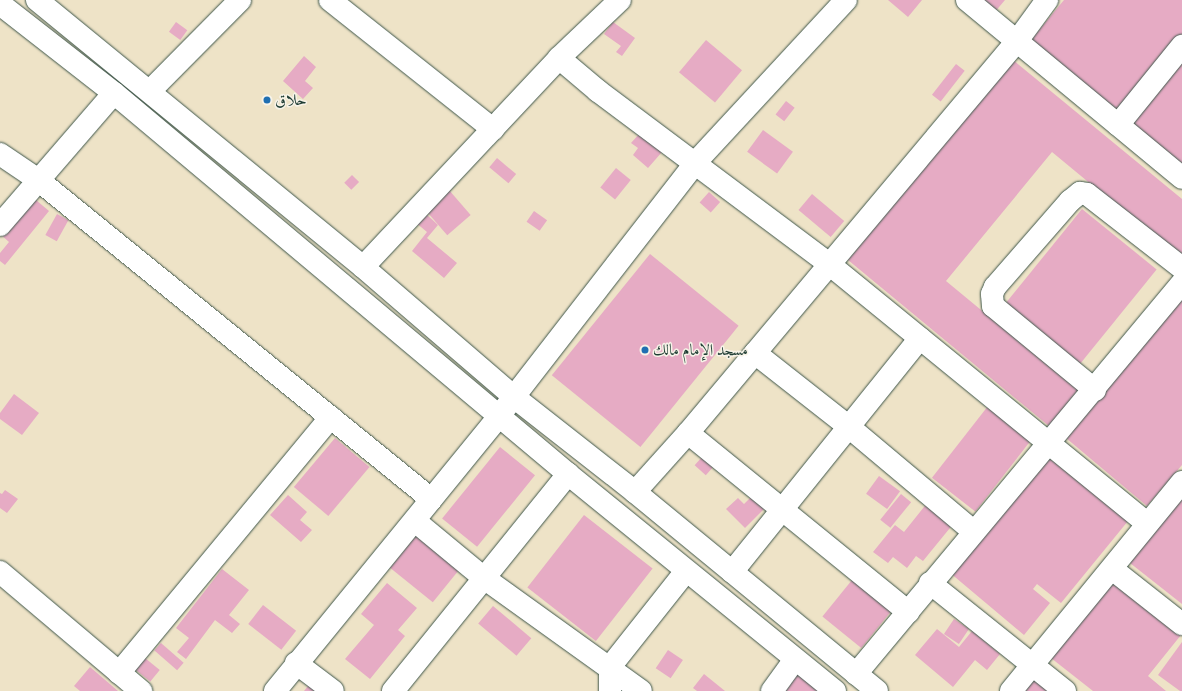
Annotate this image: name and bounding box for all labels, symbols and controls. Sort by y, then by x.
place label: حلاق [275,90,307,110]
marker: حلاق [262,95,272,105]
place label: مسجد الإمام مالك [653,340,748,360]
marker: مسجد الإمام مالك [640,345,650,355]

